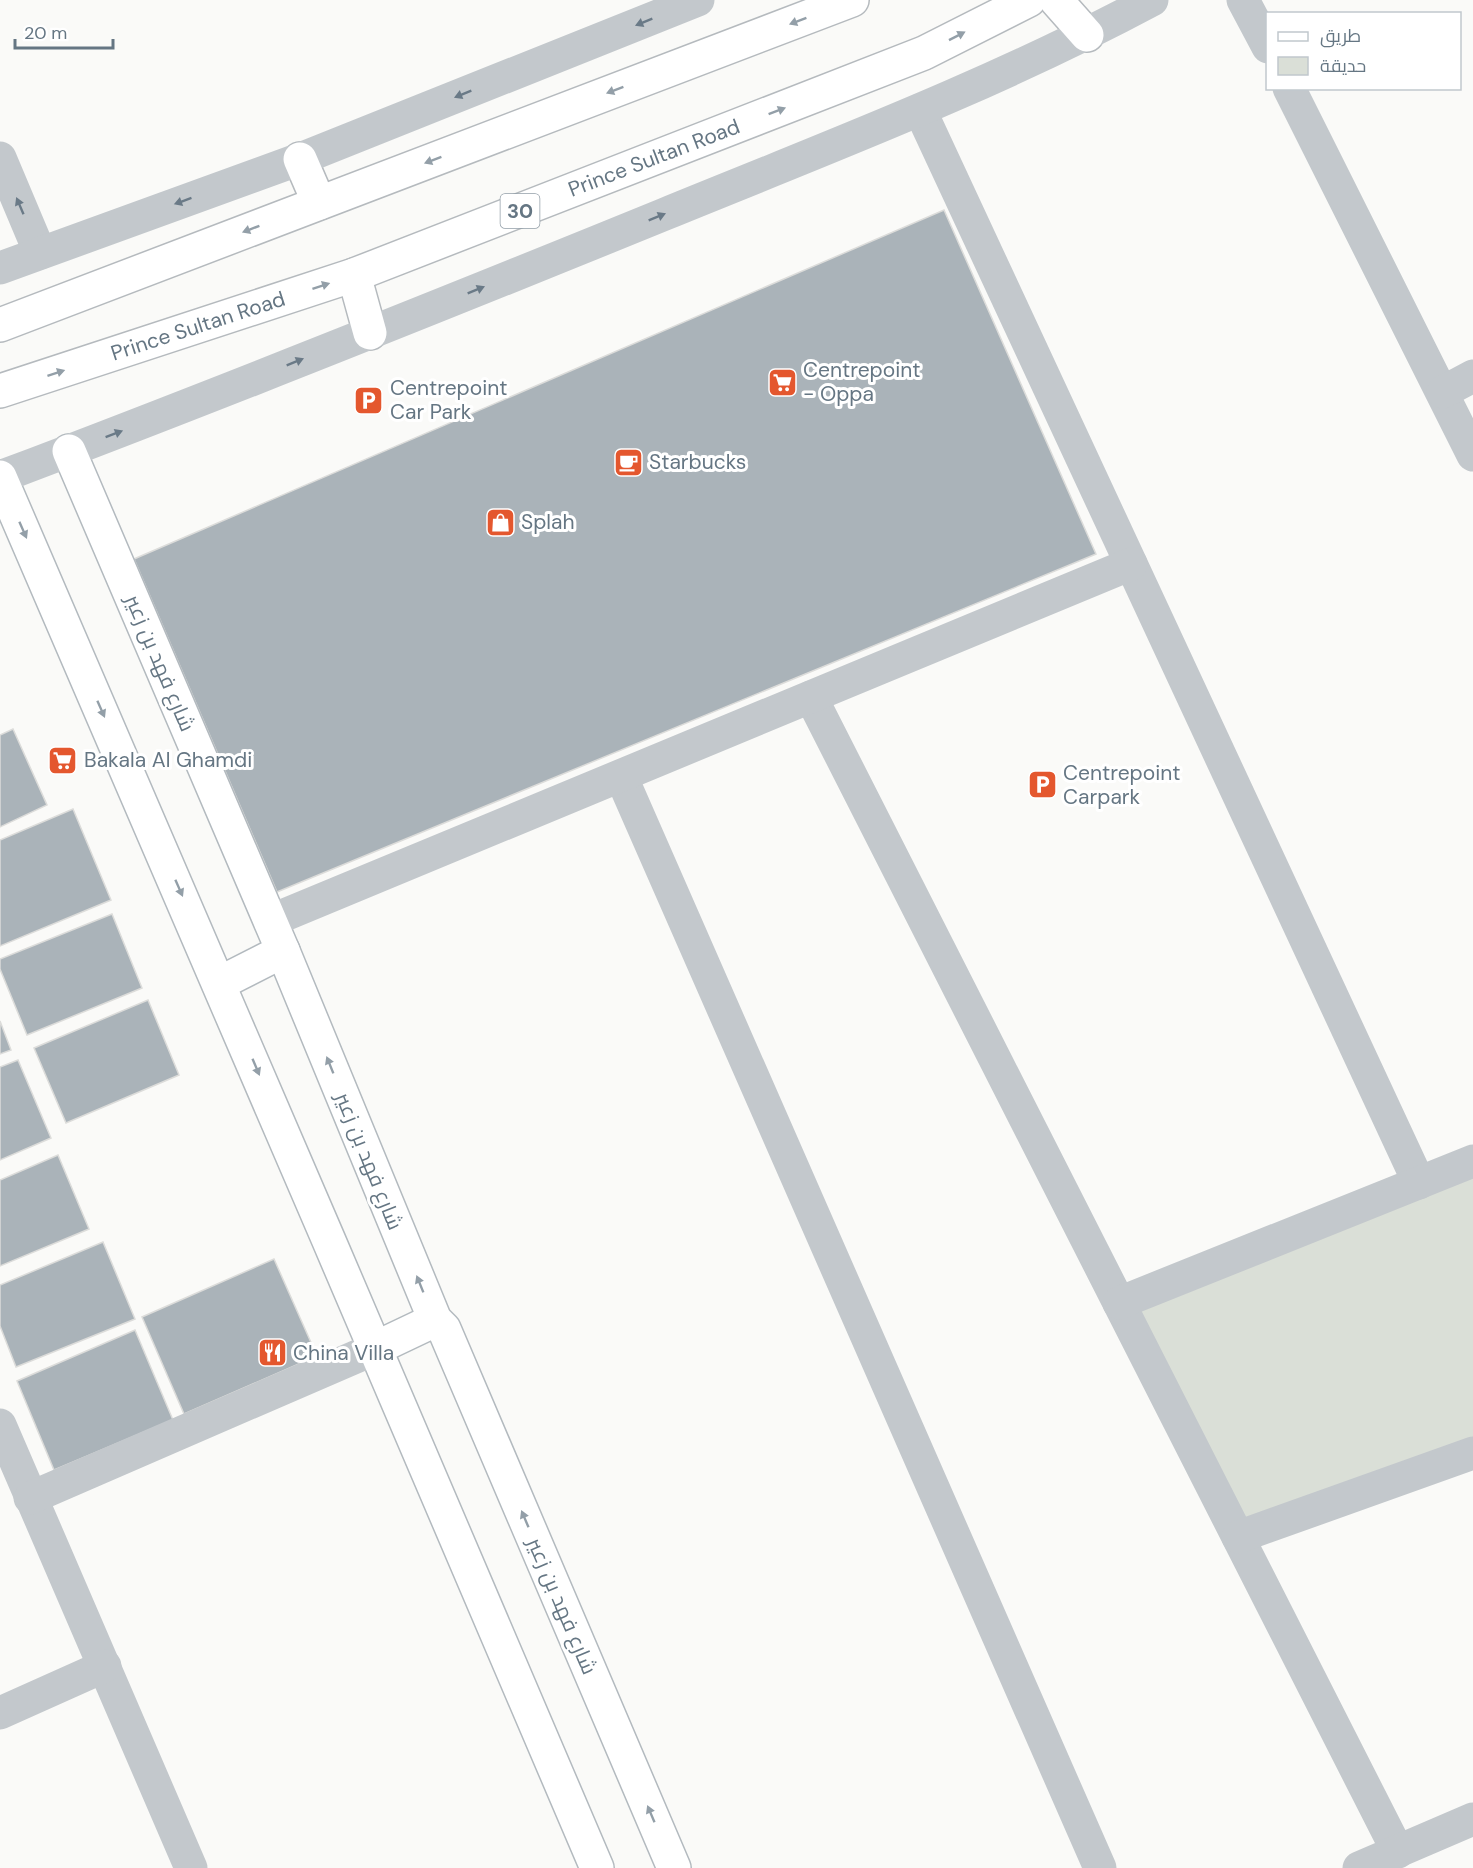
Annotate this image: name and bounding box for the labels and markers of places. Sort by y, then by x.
place label: Centrepoint - Oppa [803,356,921,408]
supermarket icon: Centrepoint - Oppa [766,366,798,398]
place label: Centrepoint Car Park [390,374,508,426]
parking icon: Centrepoint Car Park [353,384,385,416]
cafe icon: Starbucks [612,446,644,478]
place label: Starbucks [649,448,746,476]
shop icon: Splah [484,506,516,538]
place label: Splah [521,508,575,536]
supermarket icon: Bakala Al Ghamdi [47,744,79,776]
place label: Bakala Al Ghamdi [84,746,252,774]
place label: Centrepoint Carpark [1063,759,1181,811]
parking icon: Centrepoint Carpark [1026,769,1058,801]
restaurant icon: China Villa [256,1337,288,1369]
place label: China Villa [293,1339,394,1367]

